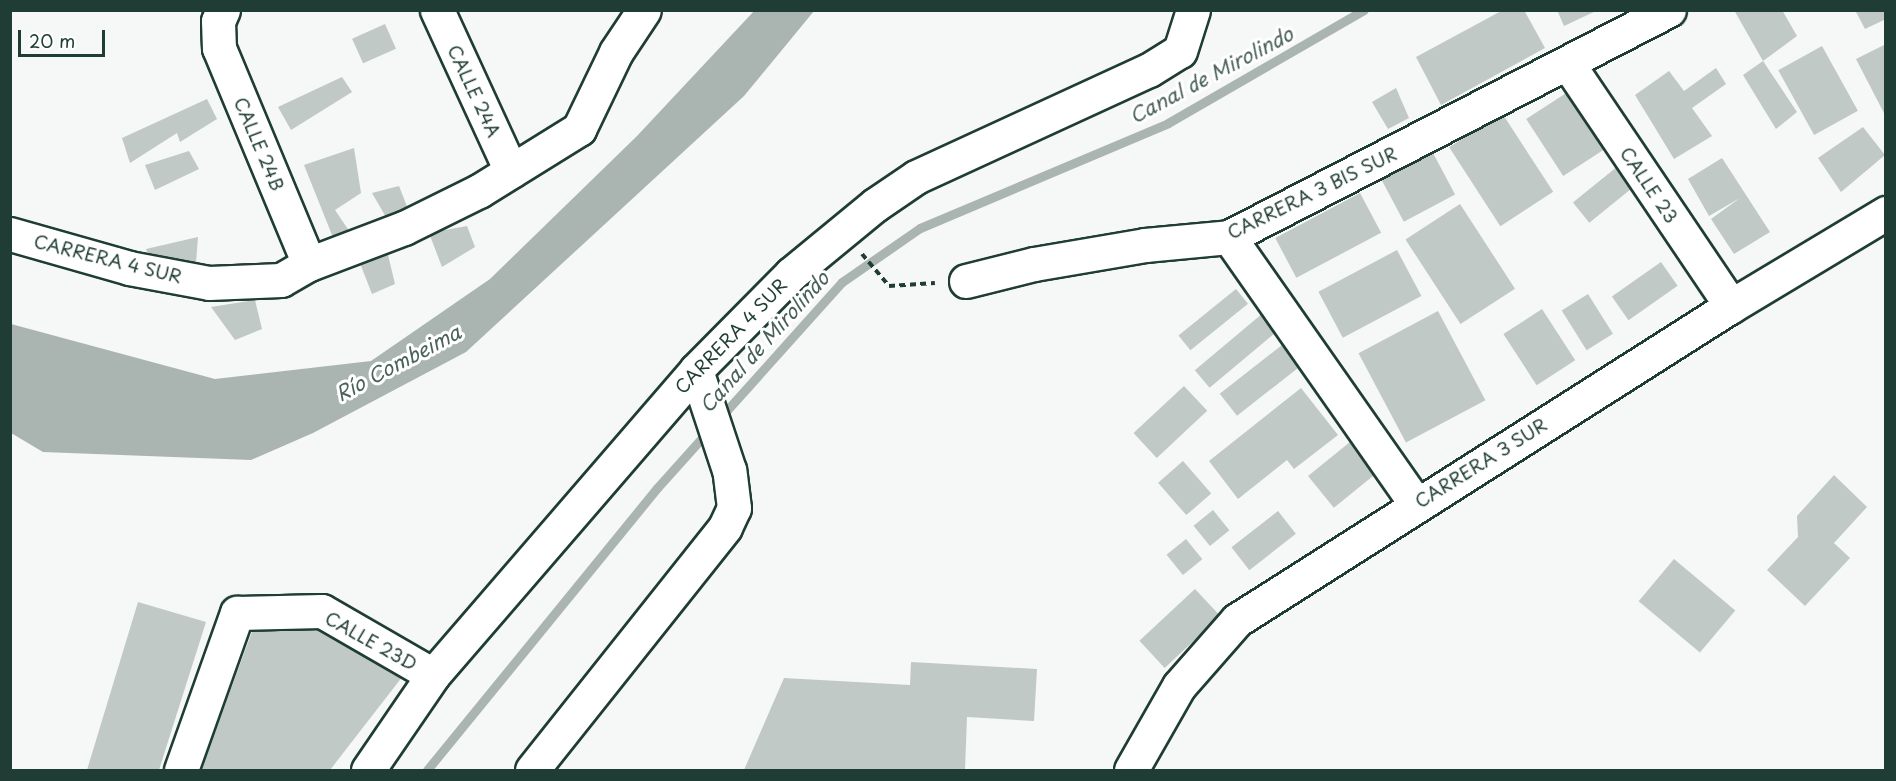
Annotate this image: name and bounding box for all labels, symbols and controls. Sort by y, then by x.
scale bar [21,18,108,56]
water label: Canal de Mirolindo [1125,22,1297,128]
text: 20 m [29,27,75,54]
street label: CALLE 24A [443,40,505,142]
street label: CALLE 24B [229,93,289,195]
street label: CARRERA 3 BIS SUR [1224,142,1400,244]
street label: CALLE 23 [1615,142,1683,228]
street label: CARRERA 4 SUR [32,230,184,288]
water label: Canal de Mirolindo [694,266,834,418]
street label: CARRERA 4 SUR [670,274,792,398]
water label: Río Combeima [331,320,465,406]
street label: CARRERA 3 SUR [1411,414,1551,512]
street label: CALLE 23D [320,606,422,676]

